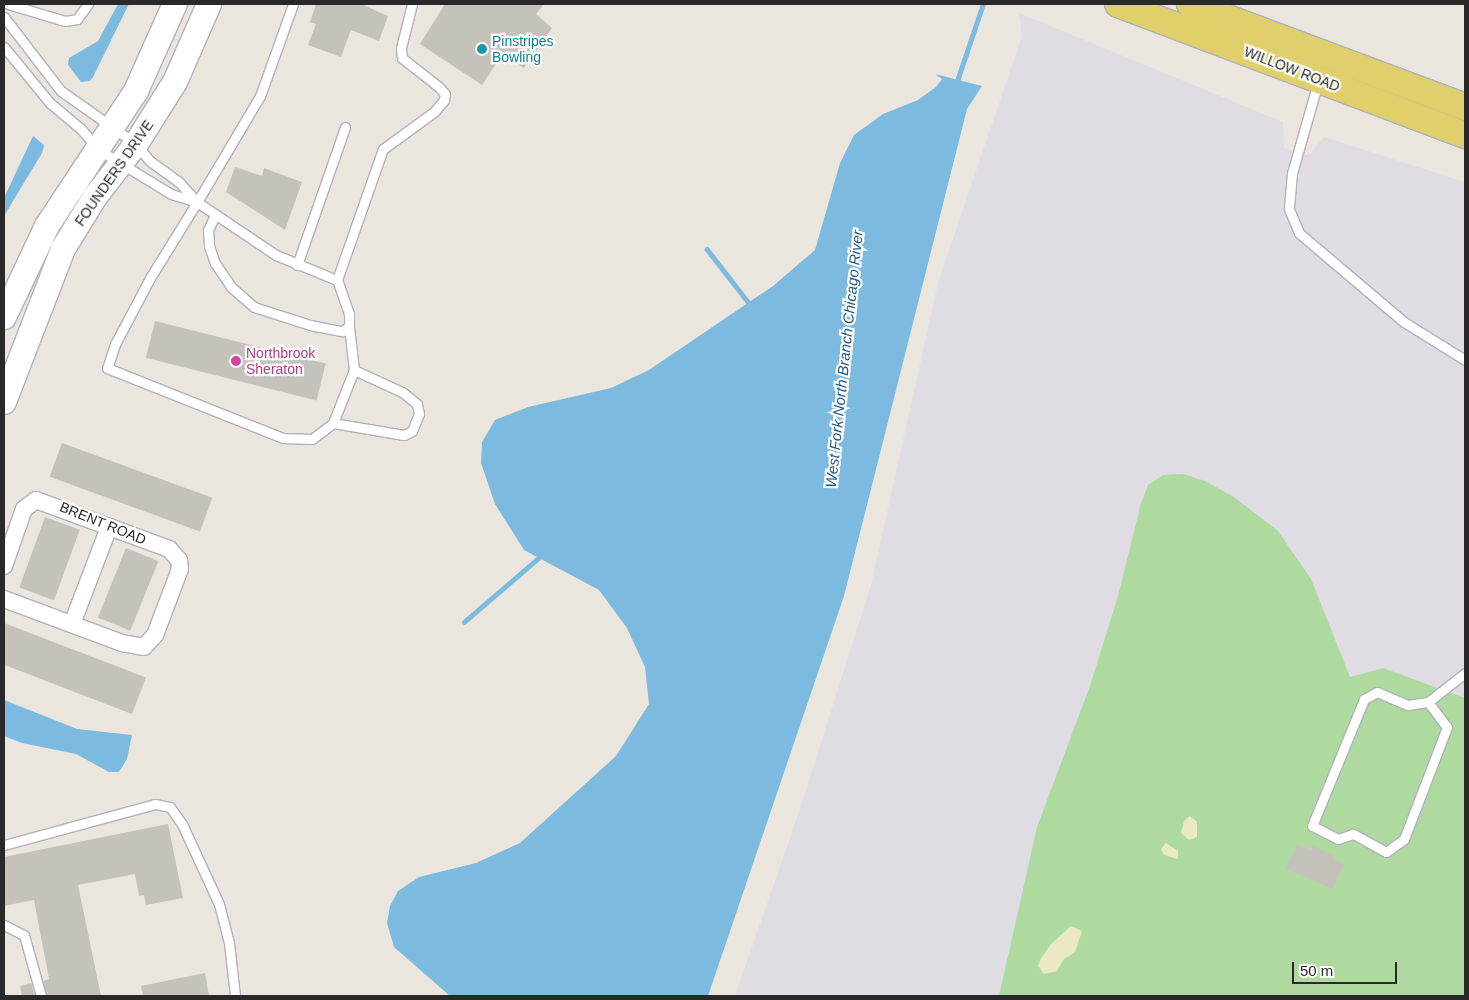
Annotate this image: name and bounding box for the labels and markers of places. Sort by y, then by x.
place label: Pinstripes Bowling [492,33,553,65]
marker: Pinstripes Bowling [476,43,488,55]
place label: Northbrook Sheraton [246,345,315,378]
marker: Northbrook Sheraton [230,355,242,367]

